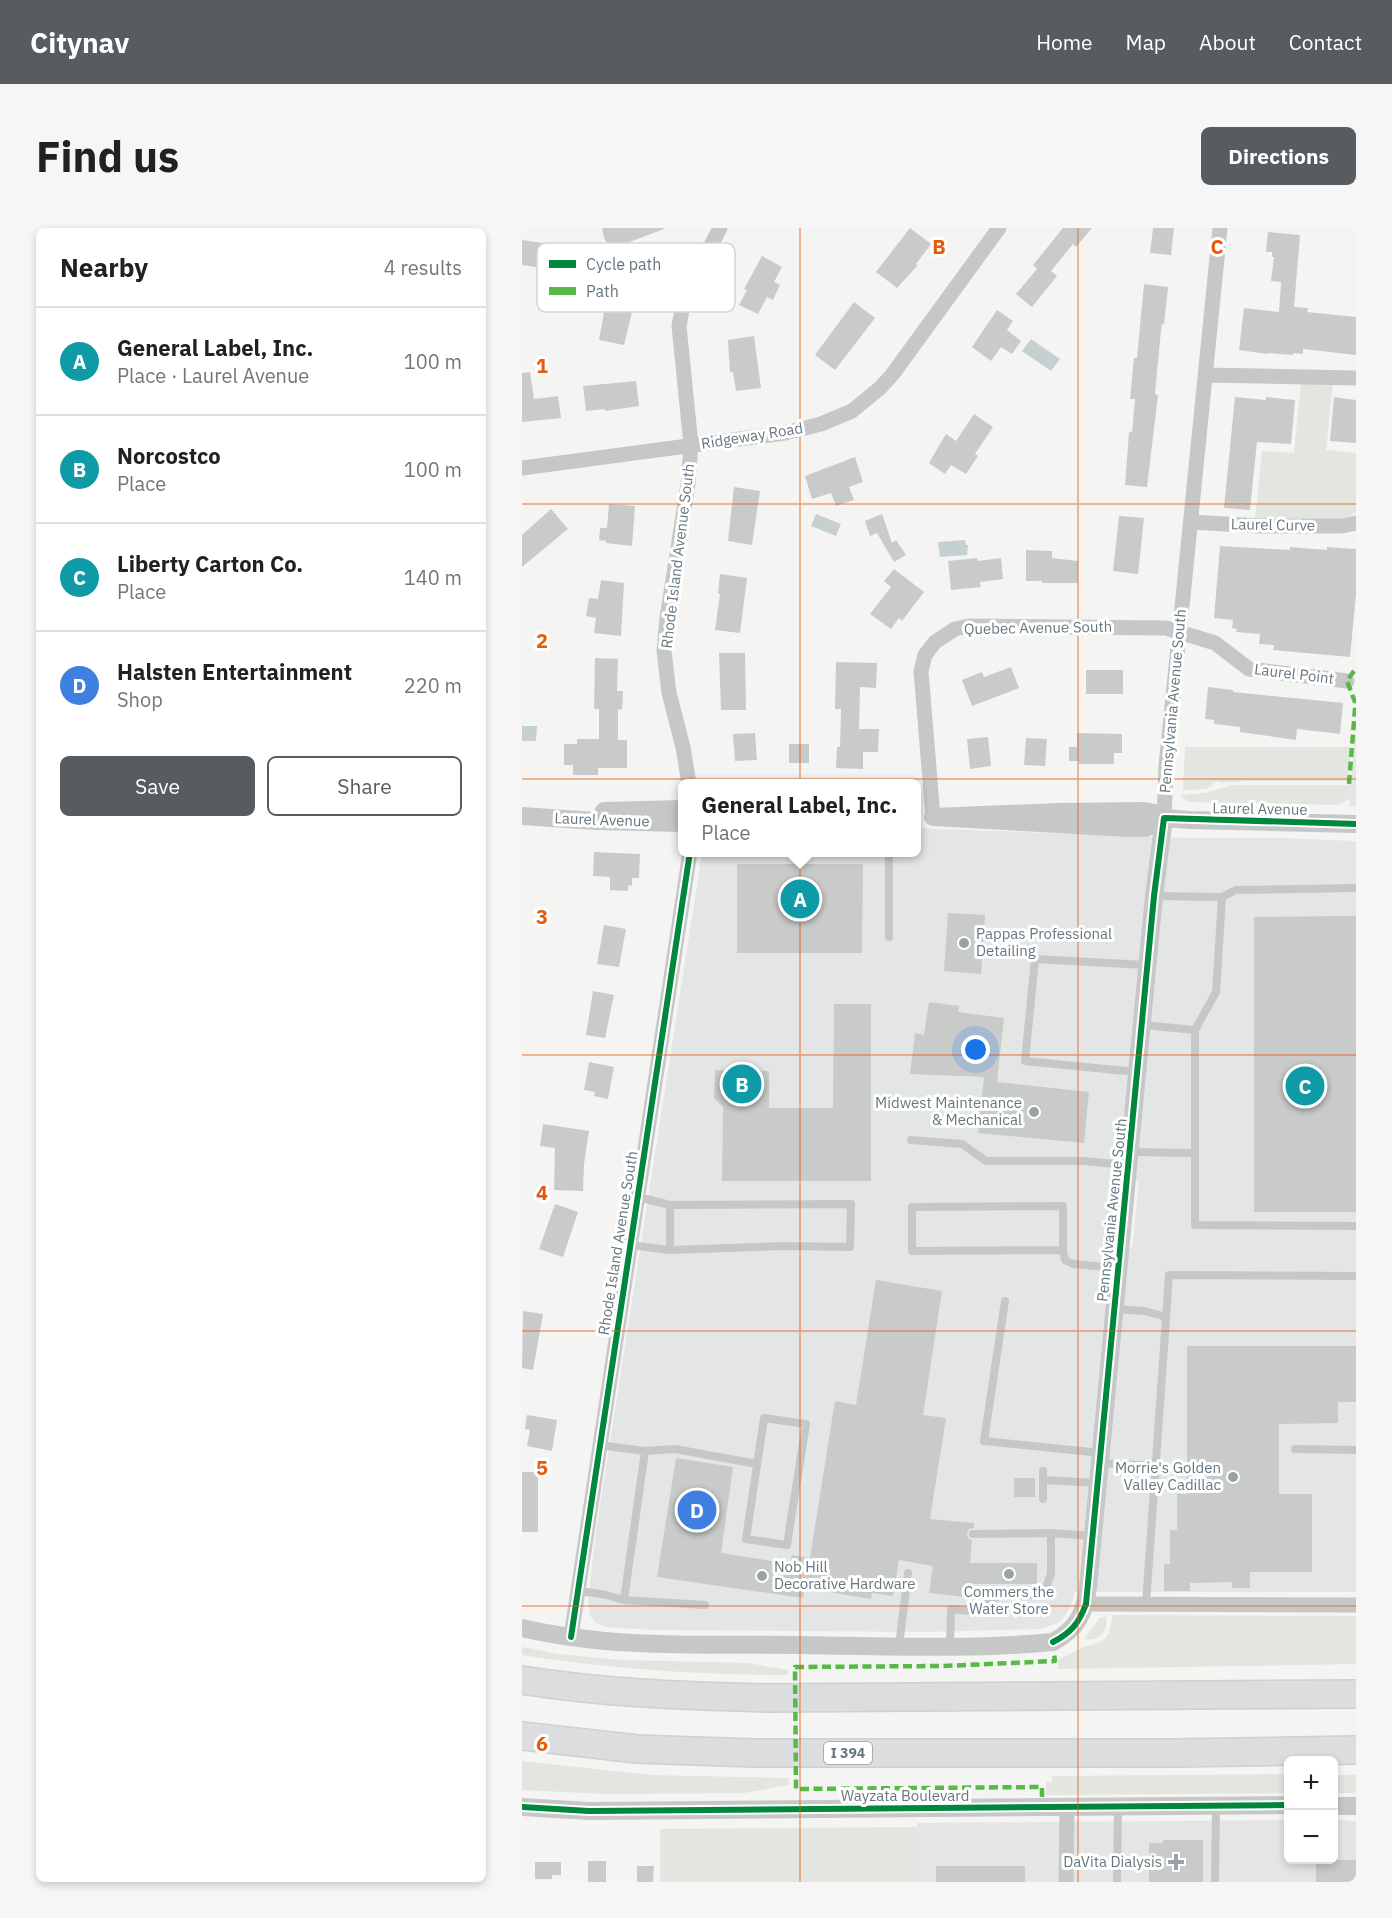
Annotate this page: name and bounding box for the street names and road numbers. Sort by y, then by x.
street label: Ridgeway Road [700,418,804,453]
street label: Rhode Island Avenue South [657,462,698,650]
street label: Laurel Curve [1231,514,1315,535]
street label: Pennsylvania Avenue South [1155,608,1190,794]
street label: Quebec Avenue South [964,617,1112,638]
street label: Laurel Point [1253,659,1335,688]
street label: Laurel Avenue [1212,798,1308,819]
street label: Laurel Avenue [554,808,650,831]
street label: Pennsylvania Avenue South [1092,1117,1131,1303]
street label: Rhode Island Avenue South [594,1149,641,1336]
road number: I 394 [824,1742,872,1764]
street label: Wayzata Boulevard [841,1786,969,1805]

